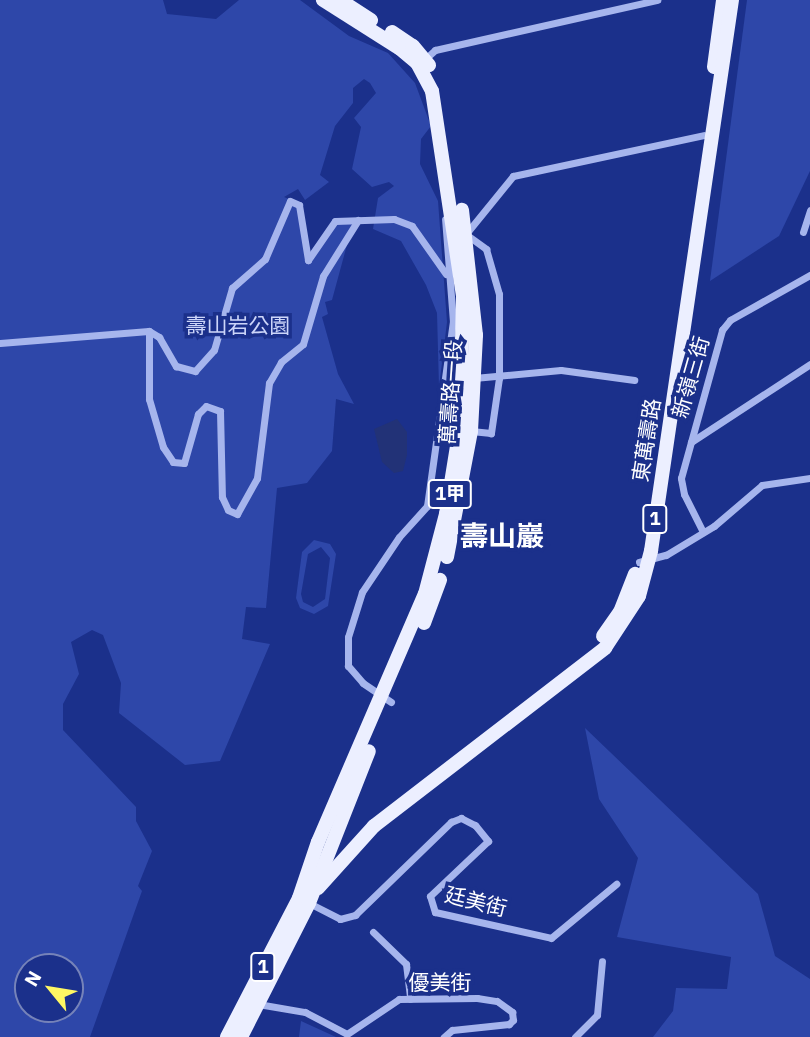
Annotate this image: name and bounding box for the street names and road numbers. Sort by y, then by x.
street label: 新嶺三街 [666,333,714,421]
street label: 萬壽路一段 [434,339,466,445]
street label: 東萬壽路 [627,397,665,483]
road number: 1甲 [427,478,473,509]
road number: 1 [641,504,669,534]
street label: 廷美街 [442,881,510,921]
road number: 1 [249,951,277,982]
street label: 優美街 [409,969,471,995]

